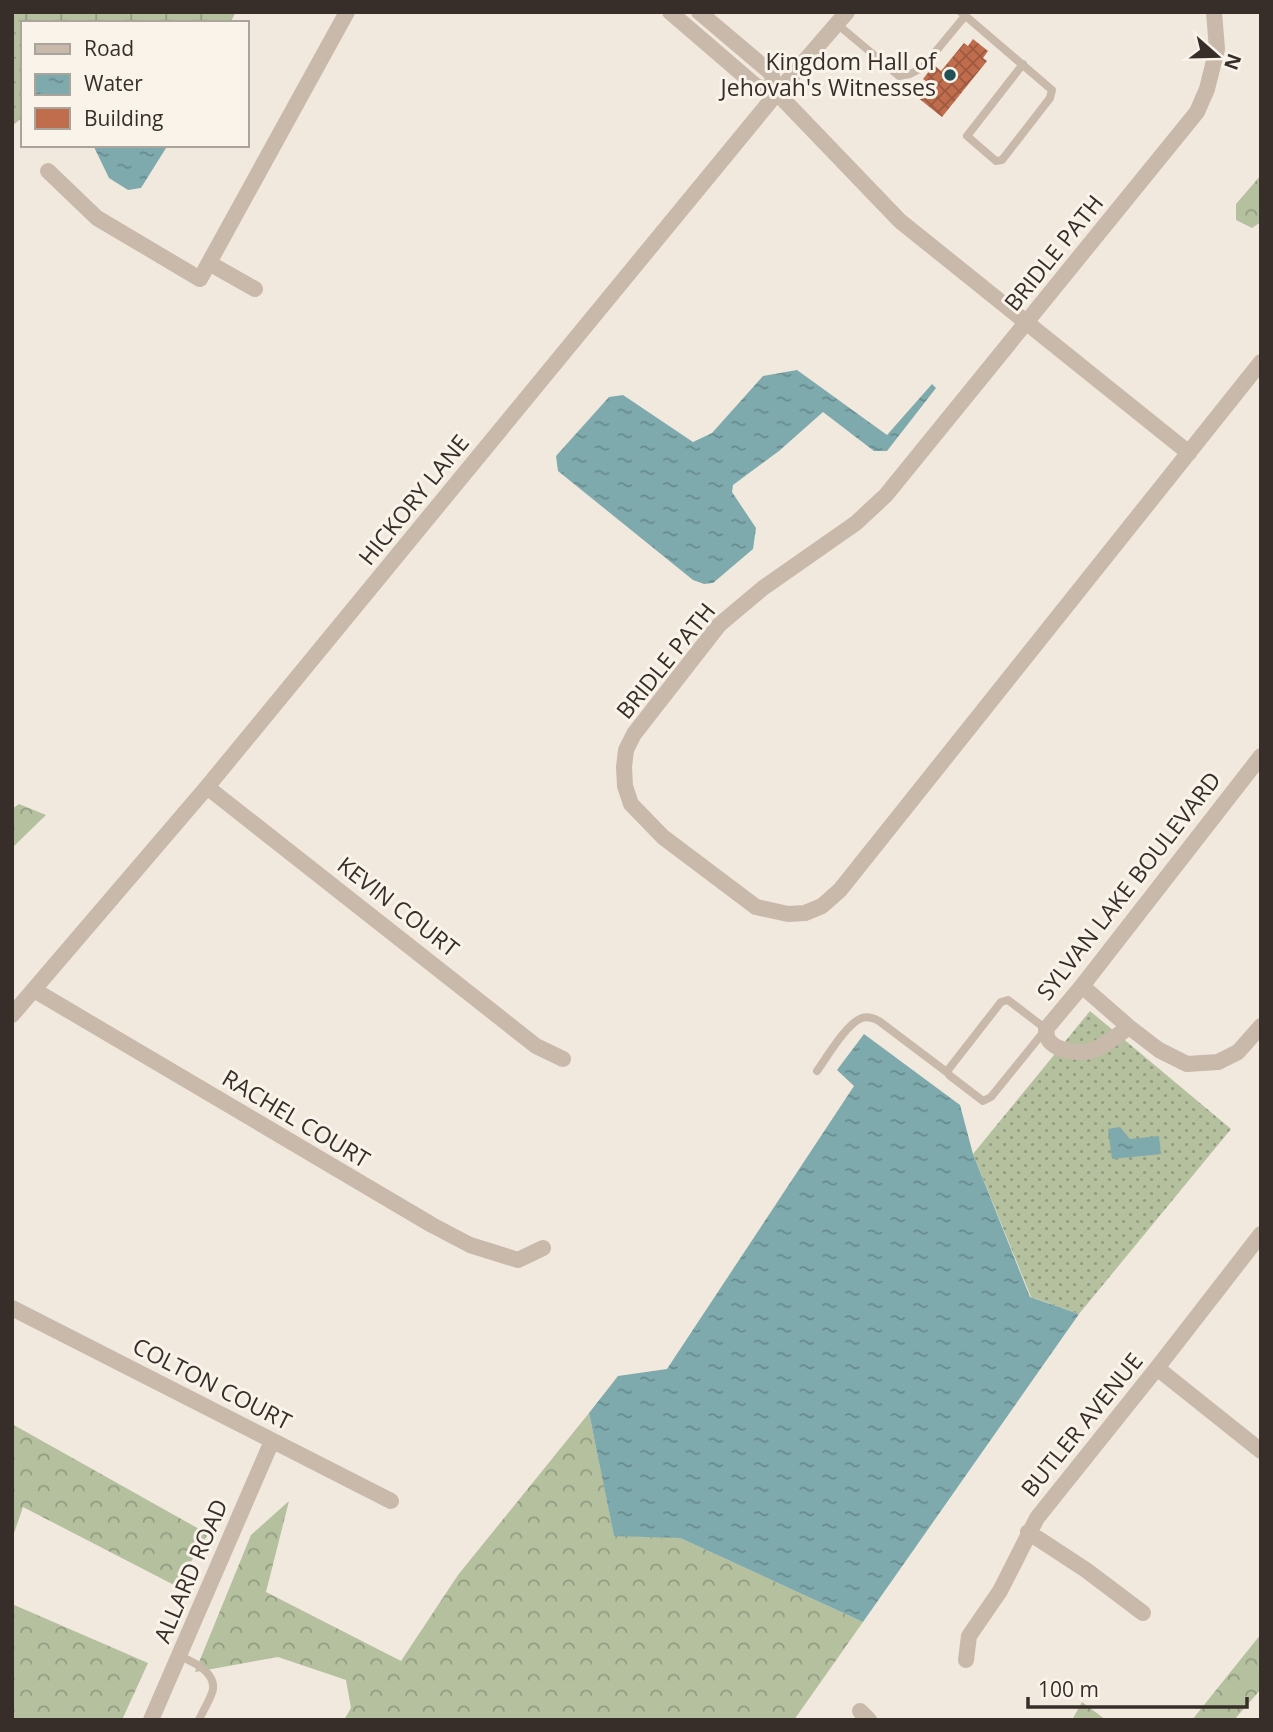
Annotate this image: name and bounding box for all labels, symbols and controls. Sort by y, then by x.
legend [21,21,248,147]
north arrow [1182,21,1252,91]
text: Road [84,34,134,62]
place label: Kingdom Hall of Jehovah's Witnesses [719,45,937,103]
text: N [1218,50,1248,74]
marker: Kingdom Hall of Jehovah's Witnesses [942,67,958,83]
text: Water [84,69,143,97]
text: Building [84,104,163,132]
street label: BRIDLE PATH [996,188,1110,317]
street label: HICKORY LANE [351,427,476,571]
street label: BRIDLE PATH [608,596,722,725]
street label: SYLVAN LAKE BOULEVARD [1029,764,1228,1006]
street label: KEVIN COURT [331,849,466,964]
street label: RACHEL COURT [217,1061,377,1175]
street label: COLTON COURT [128,1329,298,1437]
street label: BUTLER AVENUE [1013,1345,1149,1503]
street label: ALLARD ROAD [145,1494,235,1647]
scale bar [1028,1666,1247,1710]
text: 100 m [1038,1675,1099,1703]

